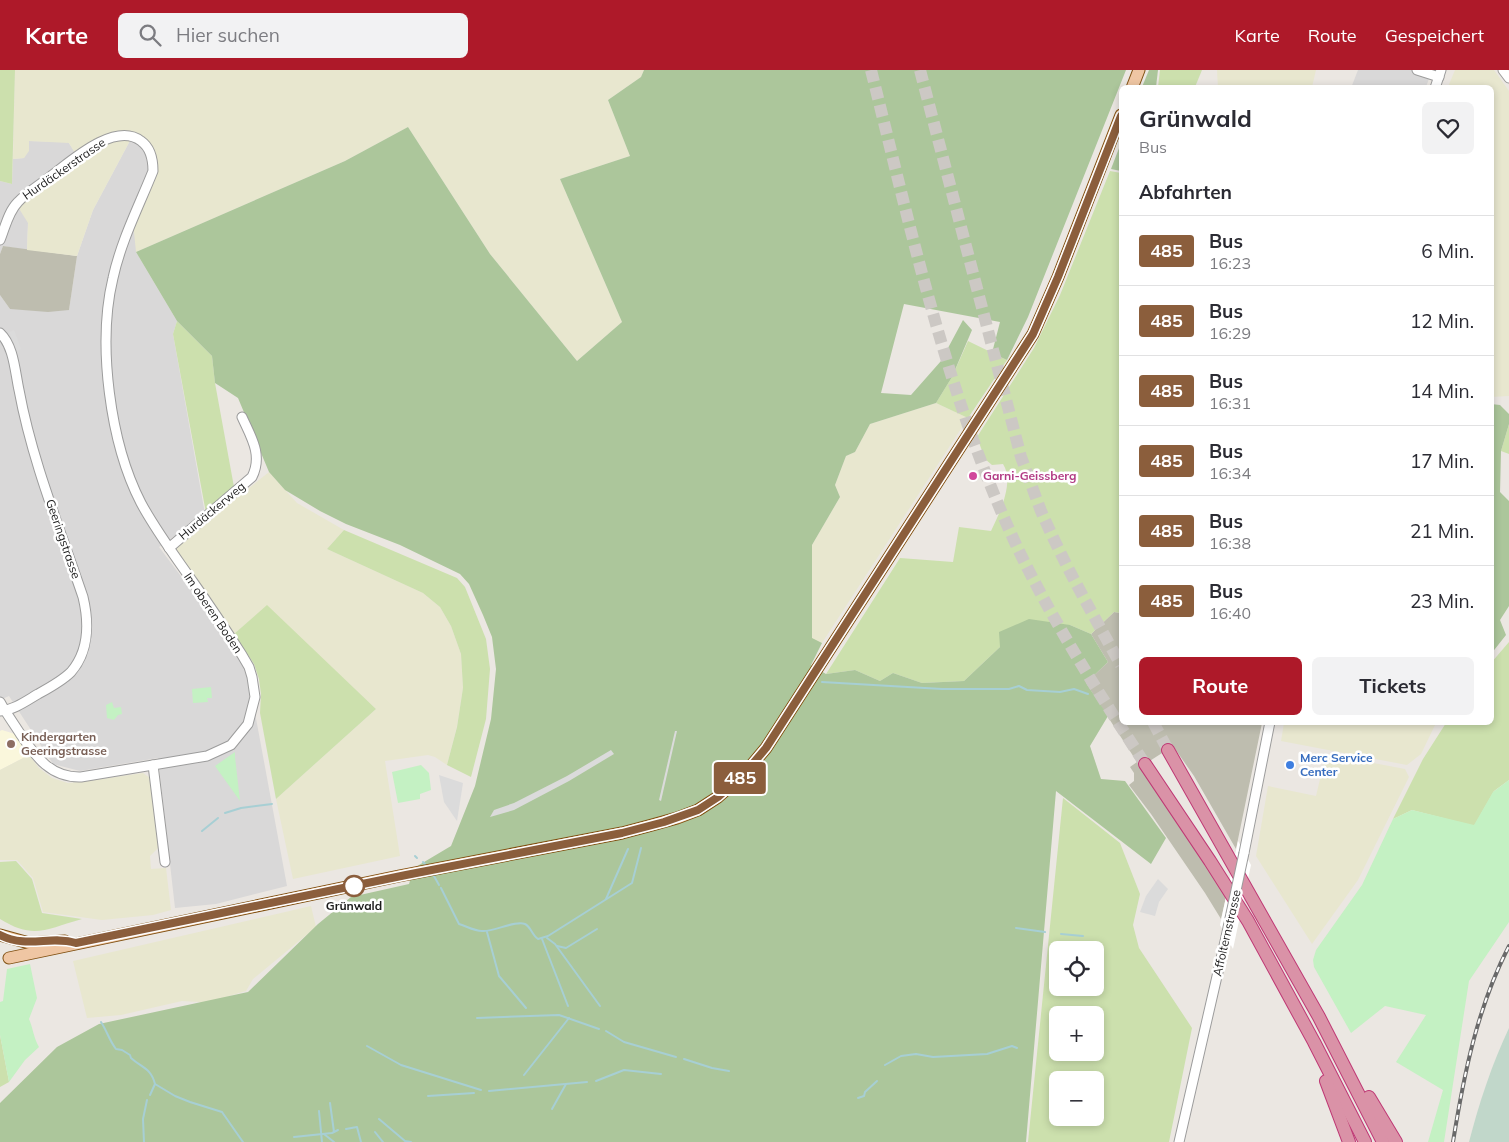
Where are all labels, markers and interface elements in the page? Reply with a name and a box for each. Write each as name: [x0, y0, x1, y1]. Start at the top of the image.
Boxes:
search box: [118, 13, 468, 58]
text: Karte: [25, 20, 88, 50]
icon: search: [136, 21, 164, 49]
text: Hier suchen: [176, 23, 280, 47]
text: Karte: [1235, 24, 1280, 47]
text: Route: [1308, 24, 1357, 47]
text: Gespeichert: [1385, 24, 1484, 47]
button: heart: [1422, 102, 1474, 154]
text: Grünwald: [1139, 103, 1252, 133]
street label: Hurdäckerstrasse: [19, 134, 108, 203]
text: Bus: [1139, 137, 1167, 157]
text: Abfahrten: [1139, 180, 1232, 204]
text: Bus: [1209, 229, 1243, 253]
text: 485: [1150, 239, 1183, 262]
text: 6 Min.: [1421, 239, 1474, 263]
text: 16:23: [1209, 253, 1251, 273]
text: Bus: [1209, 299, 1243, 323]
text: 485: [1150, 309, 1183, 332]
text: 12 Min.: [1410, 309, 1474, 333]
text: 16:29: [1209, 323, 1251, 343]
text: Bus: [1209, 369, 1243, 393]
text: 485: [1150, 379, 1183, 402]
text: 14 Min.: [1410, 379, 1474, 403]
text: 16:31: [1209, 393, 1251, 413]
text: Bus: [1209, 439, 1243, 463]
text: 485: [1150, 449, 1183, 472]
text: 17 Min.: [1410, 449, 1474, 473]
text: 16:34: [1209, 463, 1251, 483]
place label: Garni-Geissberg: [983, 468, 1076, 483]
marker: Garni-Geissberg: [967, 470, 979, 482]
street label: Hurdäckerweg: [175, 478, 248, 543]
street label: Geeringstrasse: [43, 497, 84, 581]
text: Bus: [1209, 509, 1243, 533]
text: 485: [1150, 519, 1183, 542]
text: 21 Min.: [1410, 519, 1474, 543]
text: 16:38: [1209, 533, 1251, 553]
street label: Im oberen Boden: [181, 570, 246, 656]
text: Bus: [1209, 579, 1243, 603]
text: 485: [1150, 589, 1183, 612]
text: 23 Min.: [1410, 589, 1474, 613]
text: 16:40: [1209, 603, 1251, 623]
button: Route: [1139, 657, 1302, 715]
button: Tickets: [1312, 657, 1474, 715]
place label: Kindergarten Geeringstrasse: [21, 729, 107, 758]
marker: Kindergarten Geeringstrasse: [5, 738, 17, 750]
place label: Merc Service Center: [1300, 750, 1373, 779]
marker: Merc Service Center: [1284, 759, 1296, 771]
line badge: 485: [711, 762, 769, 794]
text: 485: [724, 766, 756, 789]
marker: Grünwald: [343, 875, 365, 897]
street label: Affolternstrasse: [1209, 888, 1244, 978]
place label: Grünwald: [326, 898, 382, 913]
map controls: [1049, 941, 1104, 1126]
button: locate: [1049, 941, 1104, 996]
button: +: [1049, 1006, 1104, 1061]
button: −: [1049, 1071, 1104, 1126]

